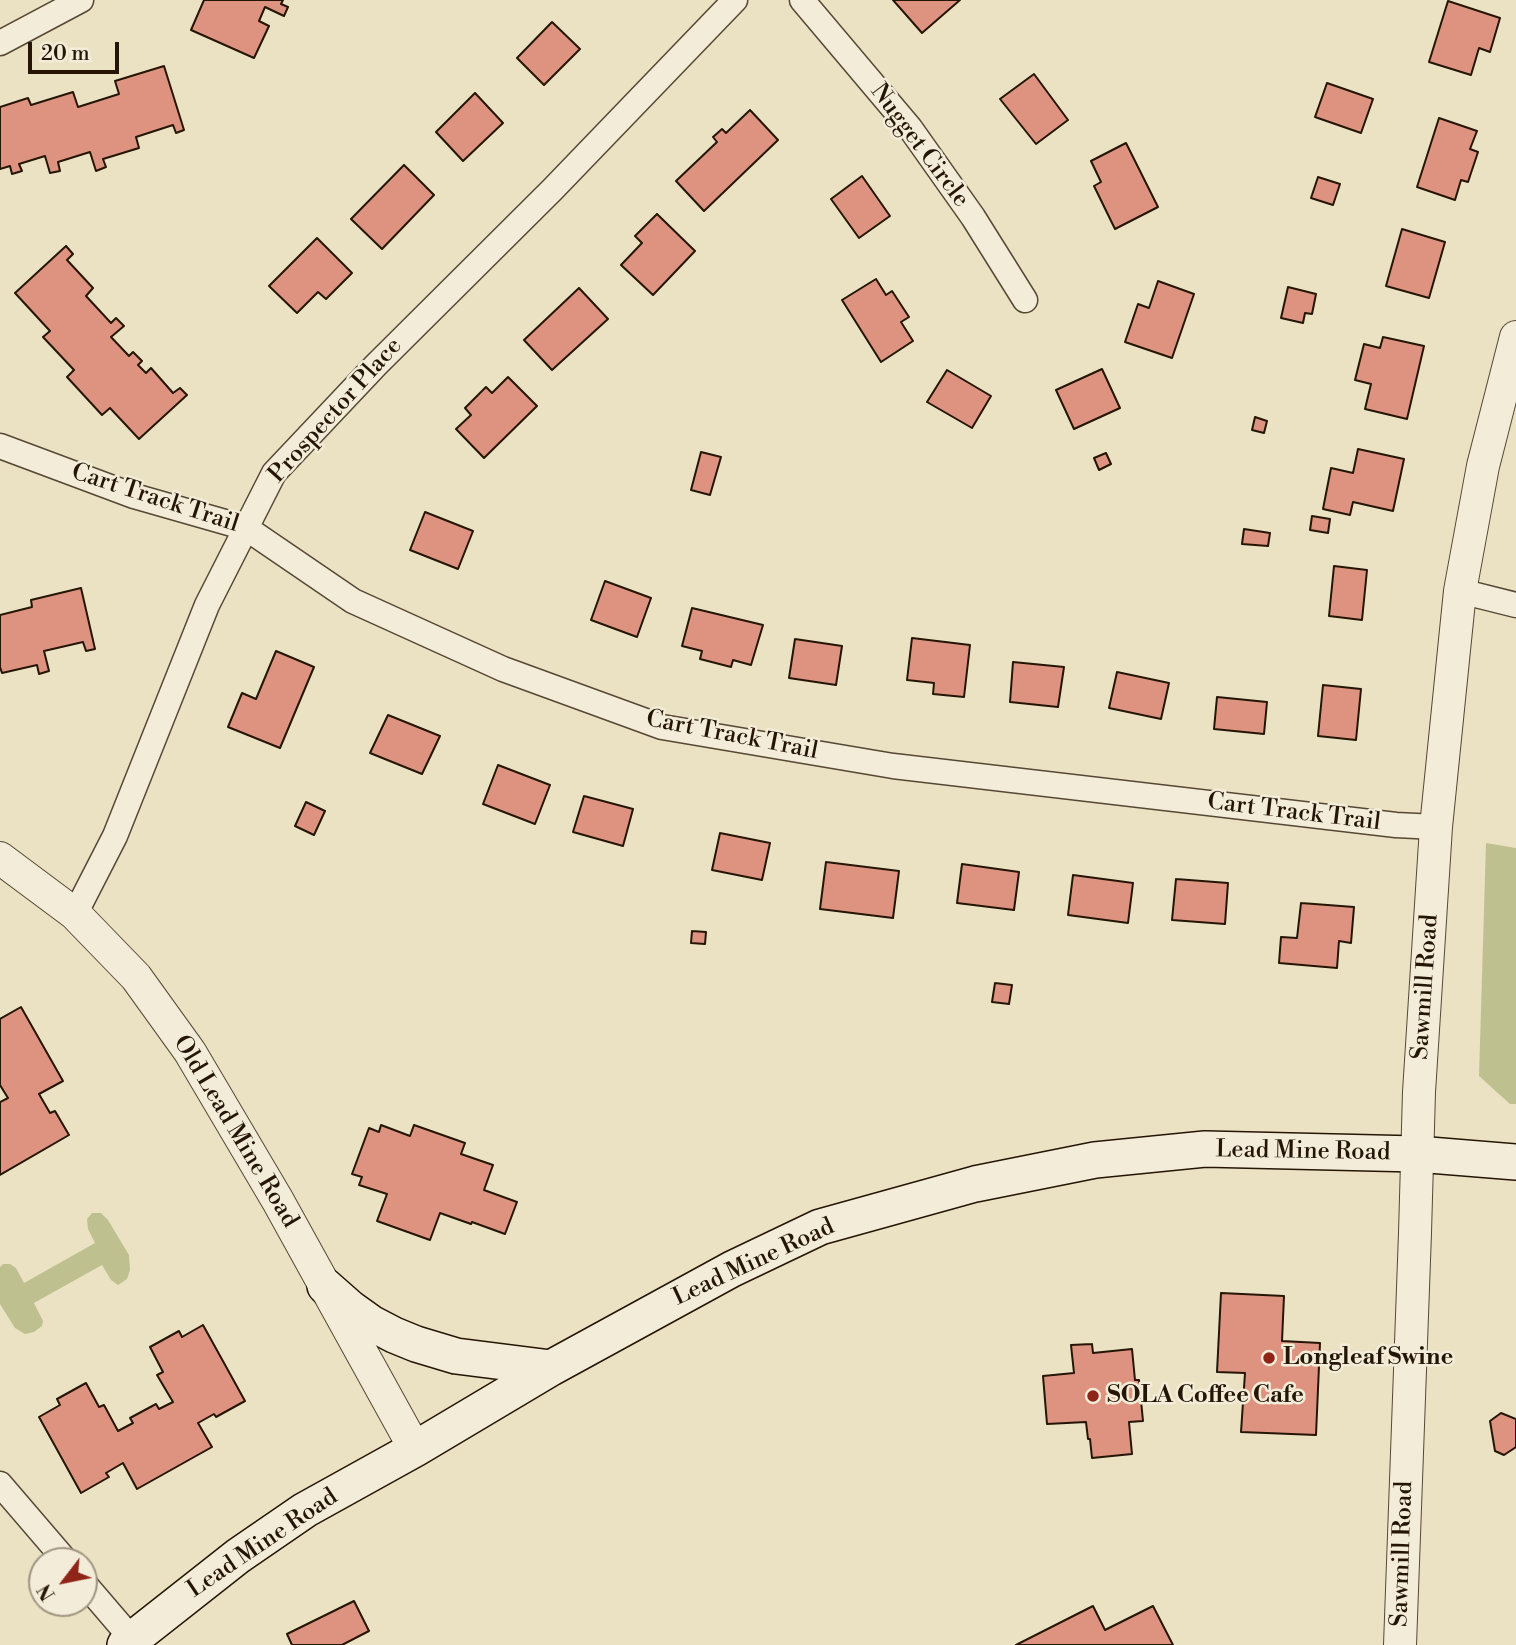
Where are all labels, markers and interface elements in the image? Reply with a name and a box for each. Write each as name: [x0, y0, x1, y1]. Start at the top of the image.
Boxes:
scale bar: [32, 28, 122, 72]
text: 20 m: [41, 41, 90, 67]
street label: Nugget Circle: [863, 79, 975, 213]
street label: Prospector Place: [263, 332, 409, 490]
street label: Cart Track Trail: [68, 458, 242, 540]
street label: Cart Track Trail: [644, 705, 820, 767]
street label: Cart Track Trail: [1206, 788, 1382, 838]
street label: Sawmill Road: [1407, 913, 1445, 1061]
street label: Old Lead Mine Road: [166, 1031, 304, 1233]
street label: Lead Mine Road: [1215, 1136, 1391, 1168]
street label: Lead Mine Road: [669, 1213, 839, 1313]
place label: Longleaf Swine: [1283, 1344, 1453, 1372]
marker: Longleaf Swine: [1261, 1350, 1277, 1366]
place label: SOLA Coffee Cafe: [1107, 1382, 1304, 1410]
marker: SOLA Coffee Cafe: [1085, 1388, 1101, 1404]
street label: Sawmill Road: [1386, 1481, 1420, 1627]
street label: Lead Mine Road: [182, 1483, 344, 1605]
north arrow: [28, 1547, 98, 1617]
text: N: [33, 1579, 61, 1605]

